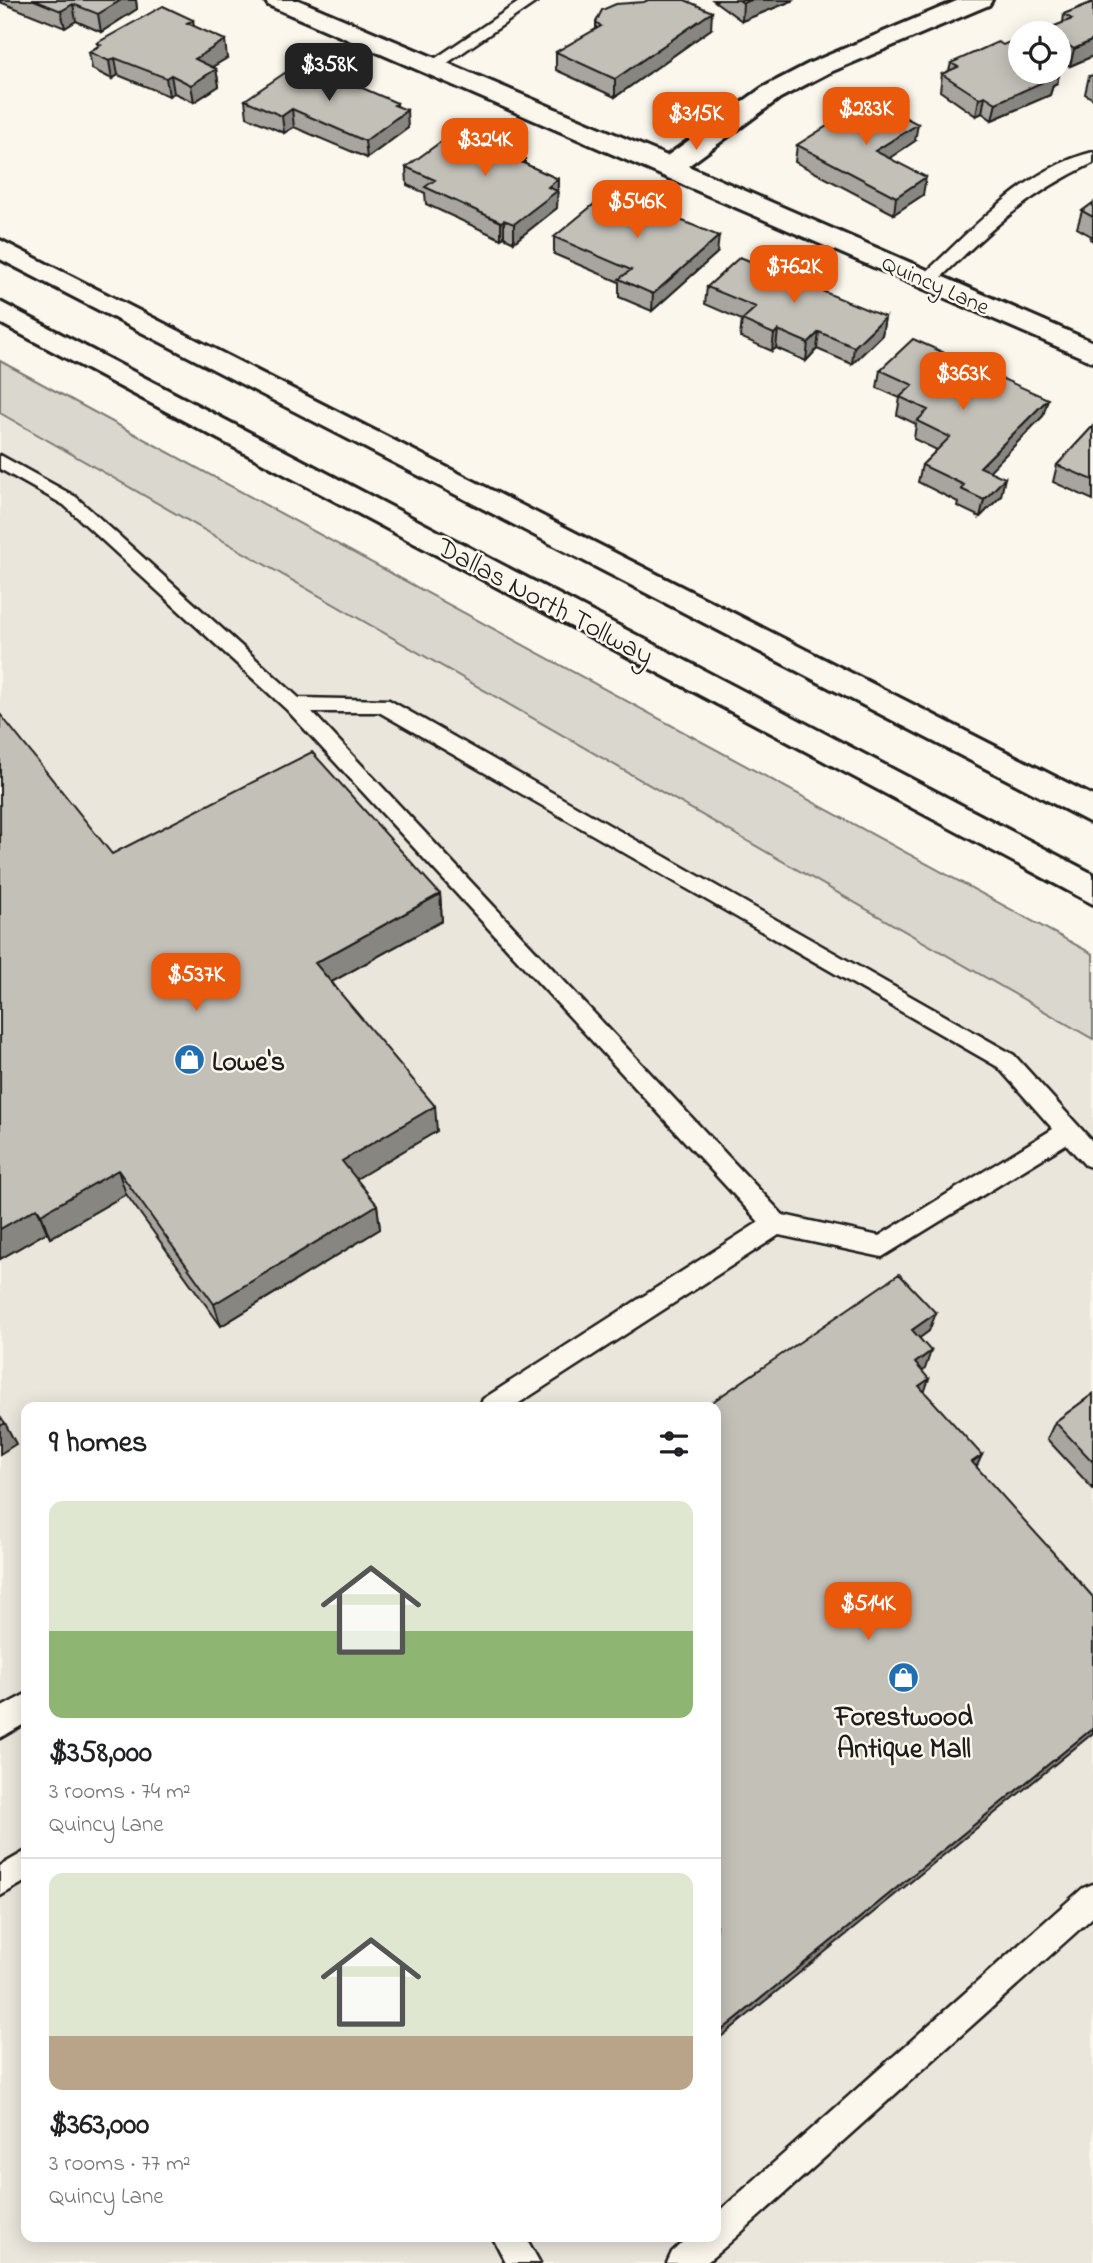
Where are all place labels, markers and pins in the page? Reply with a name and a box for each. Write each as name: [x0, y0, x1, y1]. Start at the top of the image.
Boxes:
pin: $358K: [280, 43, 378, 103]
pin: $283K: [817, 88, 915, 147]
pin: $315K: [647, 92, 745, 152]
pin: $324K: [436, 118, 534, 178]
pin: $546K: [588, 180, 686, 240]
pin: $762K: [745, 246, 843, 305]
pin: $363K: [914, 352, 1012, 412]
pin: $537K: [147, 954, 245, 1013]
shop icon: Lowe's: [172, 1043, 206, 1077]
place label: Lowe's: [212, 1043, 285, 1084]
pin: $514K: [819, 1582, 917, 1642]
shop icon: Forestwood Antique Mall: [887, 1661, 921, 1695]
place label: Forestwood Antique Mall: [833, 1698, 973, 1771]

